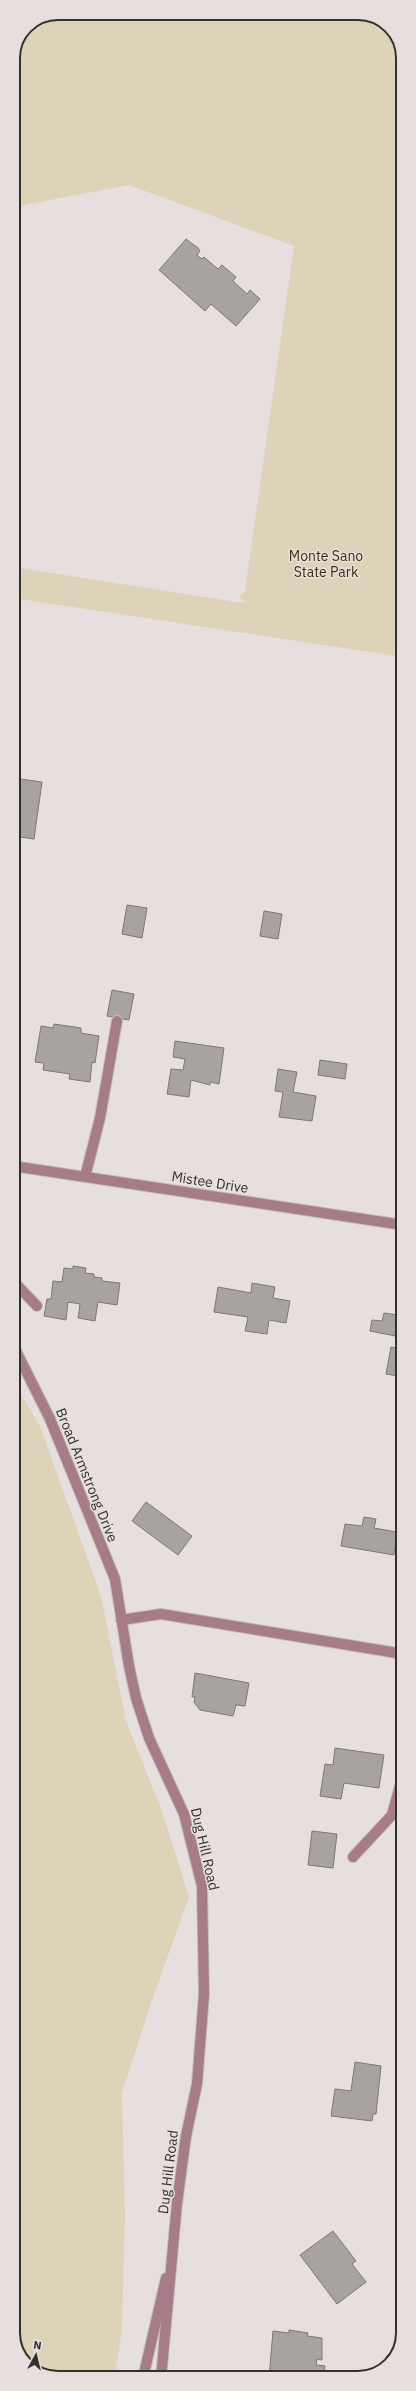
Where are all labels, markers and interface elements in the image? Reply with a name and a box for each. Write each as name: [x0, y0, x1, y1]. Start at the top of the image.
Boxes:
park label: Monte Sano State Park: [289, 547, 363, 581]
street label: Mistee Drive: [170, 1167, 250, 1197]
street label: Broad Armstrong Drive: [52, 1405, 122, 1545]
street label: Dug Hill Road: [187, 1806, 223, 1892]
street label: Dug Hill Road: [154, 2129, 182, 2215]
north arrow: [16, 2335, 56, 2375]
text: N: [32, 2338, 42, 2353]

